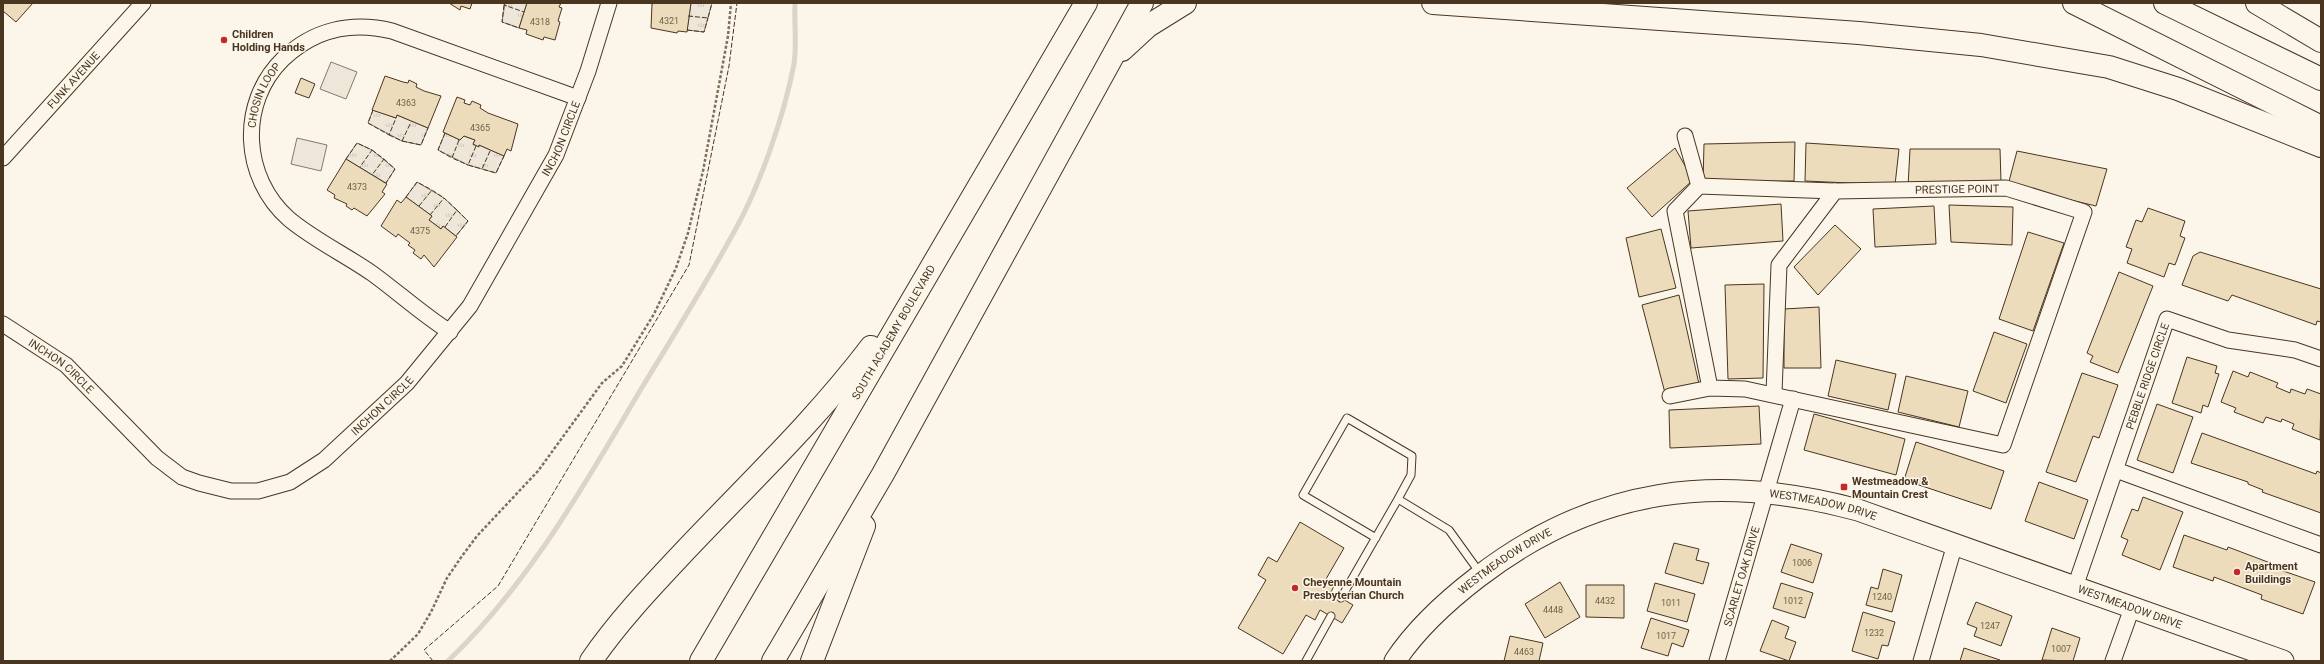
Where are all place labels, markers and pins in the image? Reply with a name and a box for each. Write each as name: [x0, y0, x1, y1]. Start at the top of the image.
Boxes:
place label: Children Holding Hands: [232, 28, 305, 54]
marker: Children Holding Hands: [219, 35, 229, 45]
place label: Westmeadow & Mountain Crest: [1852, 475, 1929, 501]
marker: Westmeadow & Mountain Crest: [1839, 482, 1849, 492]
place label: Apartment Buildings: [2245, 560, 2298, 586]
marker: Apartment Buildings: [2232, 567, 2242, 577]
place label: Cheyenne Mountain Presbyterian Church: [1303, 576, 1404, 602]
marker: Cheyenne Mountain Presbyterian Church: [1290, 583, 1300, 593]

